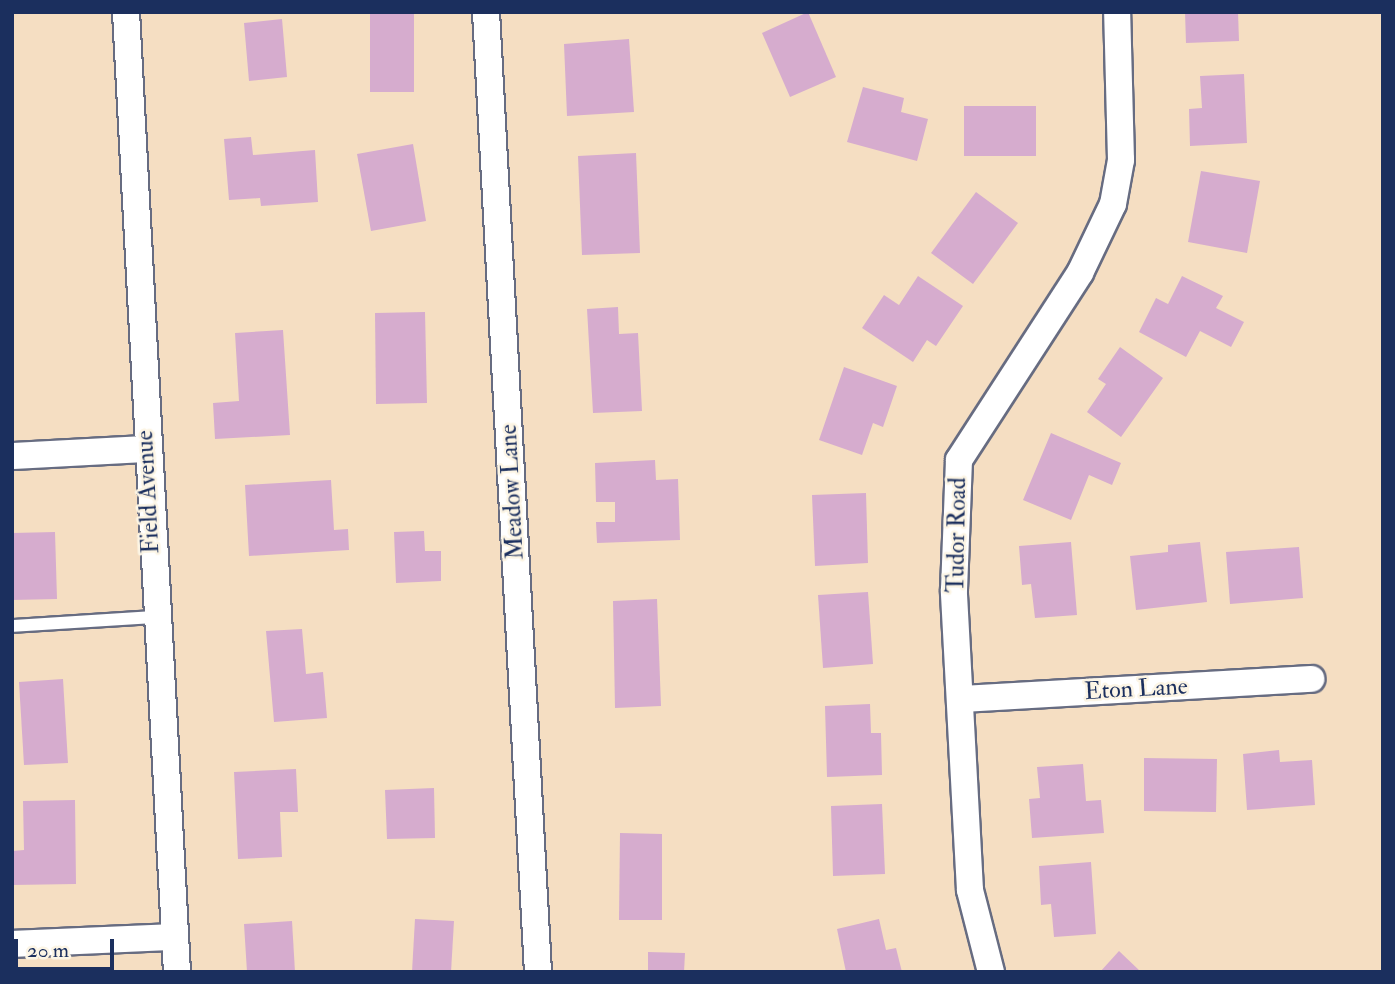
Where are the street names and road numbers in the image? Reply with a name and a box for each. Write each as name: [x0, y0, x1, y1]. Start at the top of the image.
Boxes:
street label: Meadow Lane: [494, 424, 530, 560]
street label: Field Avenue: [130, 430, 166, 554]
street label: Tudor Road: [942, 477, 972, 593]
street label: Eton Lane: [1084, 672, 1188, 706]

